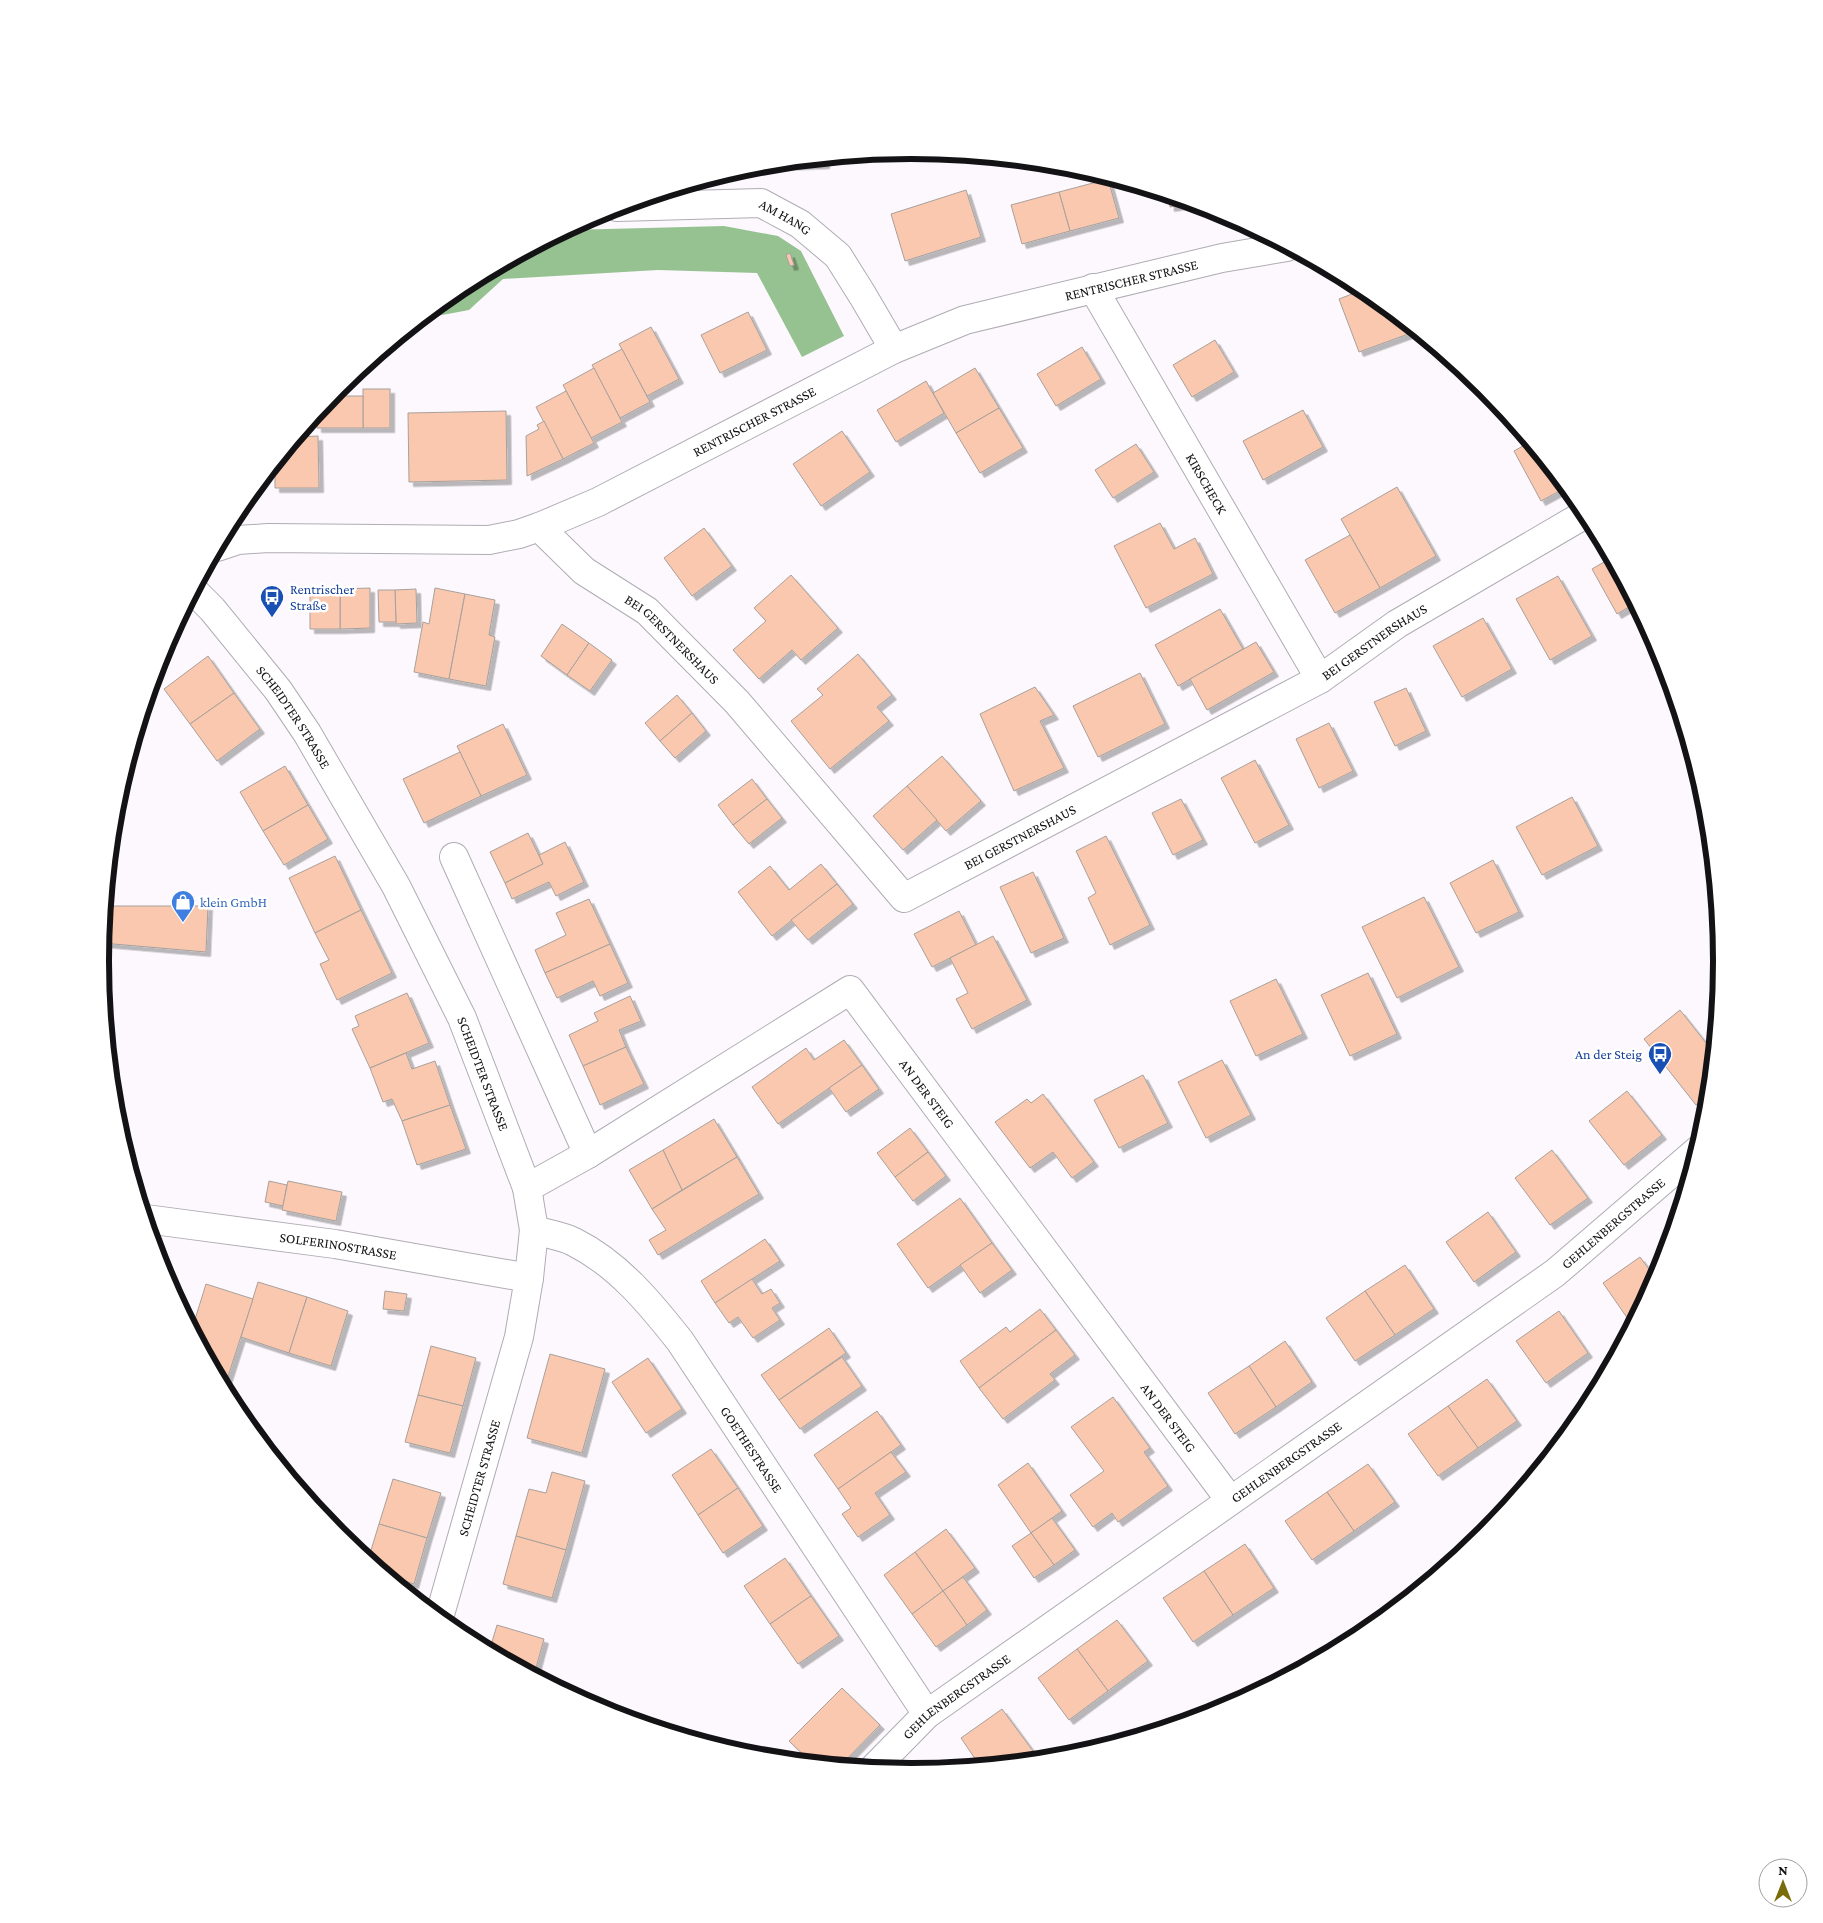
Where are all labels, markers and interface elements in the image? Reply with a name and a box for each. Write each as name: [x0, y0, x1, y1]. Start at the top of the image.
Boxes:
street label: AM HANG: [757, 196, 815, 238]
street label: RENTRISCHER STRASSE: [1063, 256, 1200, 304]
street label: RENTRISCHER STRASSE: [690, 383, 819, 460]
street label: KIRSCHECK: [1183, 450, 1231, 518]
place label: Rentrischer Straße: [290, 581, 354, 613]
bus stop icon: Rentrischer Straße: [259, 584, 285, 618]
street label: BEI GERSTNERSHAUS: [622, 591, 723, 688]
street label: BEI GERSTNERSHAUS: [1318, 600, 1430, 683]
street label: SCHEIDTER STRASSE: [253, 662, 334, 772]
street label: BEI GERSTNERSHAUS: [961, 801, 1079, 873]
shop icon: klein GmbH: [170, 889, 196, 923]
place label: klein GmbH: [200, 894, 267, 910]
street label: SCHEIDTER STRASSE: [454, 1014, 512, 1133]
bus stop icon: An der Steig: [1647, 1041, 1673, 1075]
place label: An der Steig: [1575, 1046, 1642, 1062]
street label: AN DER STEIG: [896, 1056, 958, 1131]
street label: GEHLENBERGSTRASSE: [1558, 1174, 1668, 1272]
street label: SOLFERINOSTRASSE: [279, 1229, 398, 1263]
street label: AN DER STEIG: [1138, 1380, 1199, 1455]
street label: GOETHESTRASSE: [717, 1403, 786, 1496]
street label: SCHEIDTER STRASSE: [455, 1417, 503, 1538]
street label: GEHLENBERGSTRASSE: [1228, 1417, 1345, 1506]
street label: GEHLENBERGSTRASSE: [899, 1650, 1013, 1742]
north arrow: [1758, 1858, 1808, 1908]
text: N: [1778, 1862, 1788, 1878]

